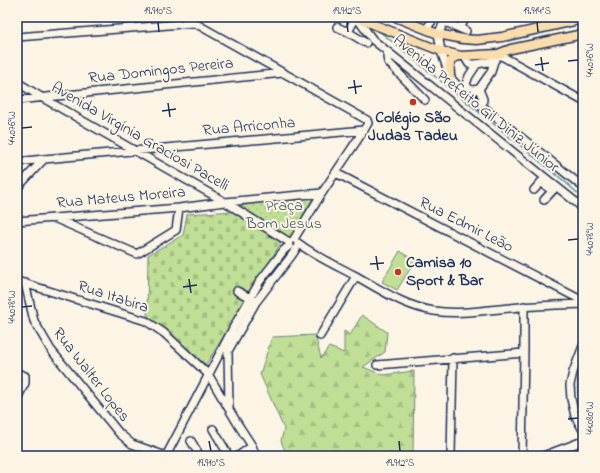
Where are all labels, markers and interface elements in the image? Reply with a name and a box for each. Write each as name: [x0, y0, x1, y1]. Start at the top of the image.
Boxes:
text: 19.910°S: [144, 4, 172, 19]
text: 19.912°S: [333, 4, 362, 19]
text: 19.914°S: [523, 4, 551, 19]
street label: Avenida Prefeito Gil Diniz Júnior: [387, 29, 565, 179]
text: 44.076°W: [583, 43, 598, 77]
street label: Rua Domingos Pereira: [87, 51, 235, 91]
street label: Avenida Virgínia Graciosi Pacelli: [46, 76, 234, 198]
marker: Colégio São Judas Tadeu: [408, 97, 418, 107]
place label: Colégio São Judas Tadeu: [368, 106, 458, 148]
text: 44.076°W: [5, 111, 20, 145]
street label: Rua Arriconha: [202, 111, 296, 143]
street label: Rua Mateus Moreira: [56, 180, 186, 216]
street label: Rua Edmir Leão: [415, 191, 517, 259]
park label: Praça Bom Jesus: [245, 194, 322, 236]
text: 44.078°W: [583, 222, 598, 255]
place label: Camisa 10 Sport & Bar: [406, 251, 484, 293]
marker: Camisa 10 Sport & Bar: [393, 267, 403, 277]
street label: Rua Itabira: [74, 274, 152, 320]
text: 44.078°W: [5, 290, 20, 323]
street label: Rua Walter Lopes: [46, 323, 136, 427]
text: 44.080°W: [583, 401, 598, 435]
text: 19.910°S: [197, 456, 225, 471]
text: 19.912°S: [386, 456, 415, 471]

